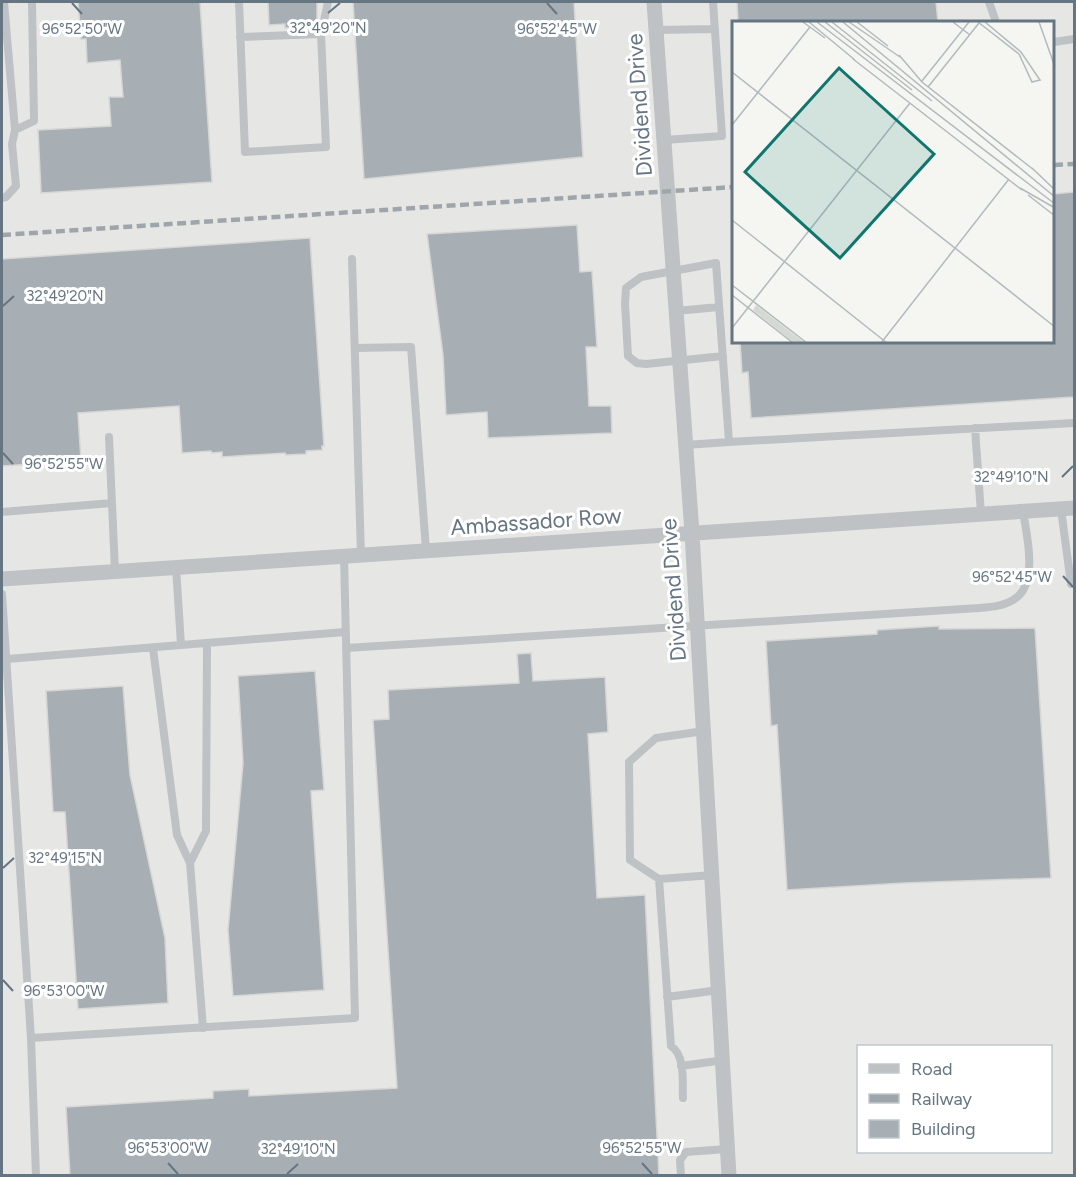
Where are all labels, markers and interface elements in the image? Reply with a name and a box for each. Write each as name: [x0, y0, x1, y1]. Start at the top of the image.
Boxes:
text: 32°49'20"N: [289, 19, 367, 37]
text: 96°52'50"W: [42, 20, 123, 38]
text: 96°52'45"W: [517, 20, 597, 38]
inset map: [732, 21, 1055, 344]
street label: Dividend Drive: [621, 33, 658, 177]
text: 32°49'20"N: [26, 287, 104, 305]
text: 96°52'55"W: [25, 455, 104, 473]
text: 32°49'10"N: [973, 468, 1049, 486]
street label: Ambassador Row: [450, 502, 623, 541]
street label: Dividend Drive: [655, 518, 692, 662]
text: 96°52'45"W: [972, 568, 1052, 586]
text: 32°49'15"N: [28, 849, 102, 867]
text: 96°53'00"W: [24, 982, 105, 1000]
legend: [857, 1045, 1052, 1153]
text: Road: [911, 1058, 952, 1080]
text: Railway: [911, 1088, 973, 1110]
text: Building: [911, 1118, 976, 1140]
text: 96°53'00"W: [128, 1139, 209, 1157]
text: 96°52'55"W: [603, 1139, 682, 1157]
text: 32°49'10"N: [260, 1140, 336, 1158]

